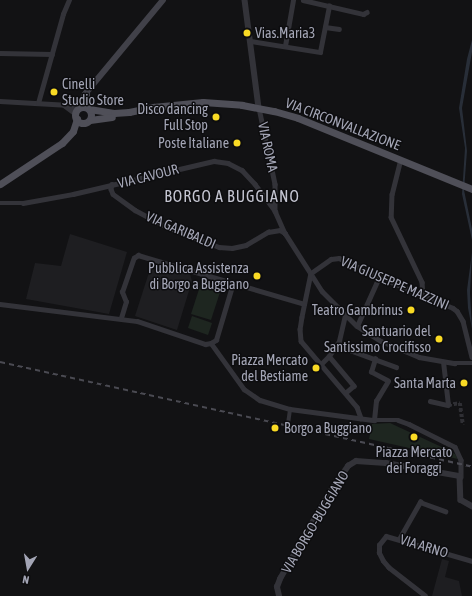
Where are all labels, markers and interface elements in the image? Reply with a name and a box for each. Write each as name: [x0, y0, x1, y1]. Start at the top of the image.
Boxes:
place label: Vias.Maria3: [255, 25, 315, 41]
marker: Vias.Maria3: [242, 28, 252, 38]
place label: Cinelli Studio Store: [62, 76, 124, 108]
marker: Cinelli Studio Store: [49, 87, 59, 97]
street label: VIA CIRCONVALLAZIONE: [283, 94, 403, 154]
place label: Disco dancing Full Stop: [137, 101, 208, 134]
marker: Disco dancing Full Stop: [211, 112, 221, 122]
street label: VIA ROMA: [255, 121, 281, 173]
place label: Poste Italiane: [158, 135, 229, 151]
marker: Poste Italiane: [232, 138, 242, 148]
street label: VIA CAVOUR: [116, 160, 180, 192]
district label: BORGO A BUGGIANO: [164, 186, 300, 206]
street label: VIA GARIBALDI: [143, 208, 219, 252]
street label: VIA GIUSEPPE MAZZINI: [338, 253, 452, 313]
place label: Pubblica Assistenza di Borgo a Buggiano: [148, 260, 249, 292]
marker: Pubblica Assistenza di Borgo a Buggiano: [252, 271, 262, 281]
place label: Teatro Gambrinus: [312, 302, 403, 318]
marker: Teatro Gambrinus: [406, 305, 416, 315]
place label: Santuario del Santissimo Crocifisso: [324, 323, 431, 356]
marker: Santuario del Santissimo Crocifisso: [434, 334, 444, 344]
place label: Piazza Mercato del Bestiame: [231, 352, 308, 384]
marker: Piazza Mercato del Bestiame: [311, 363, 321, 373]
place label: Santa Marta: [394, 375, 456, 391]
marker: Santa Marta: [459, 378, 469, 388]
place label: Borgo a Buggiano: [284, 420, 372, 436]
marker: Borgo a Buggiano: [269, 422, 281, 434]
marker: Piazza Mercato dei Foraggi: [409, 432, 419, 442]
place label: Piazza Mercato dei Foraggi: [376, 444, 452, 476]
street label: VIA BORGO-BUGGIANO: [278, 468, 352, 576]
street label: VIA ARNO: [398, 531, 450, 561]
north arrow: [8, 548, 48, 588]
text: N: [21, 573, 30, 586]

